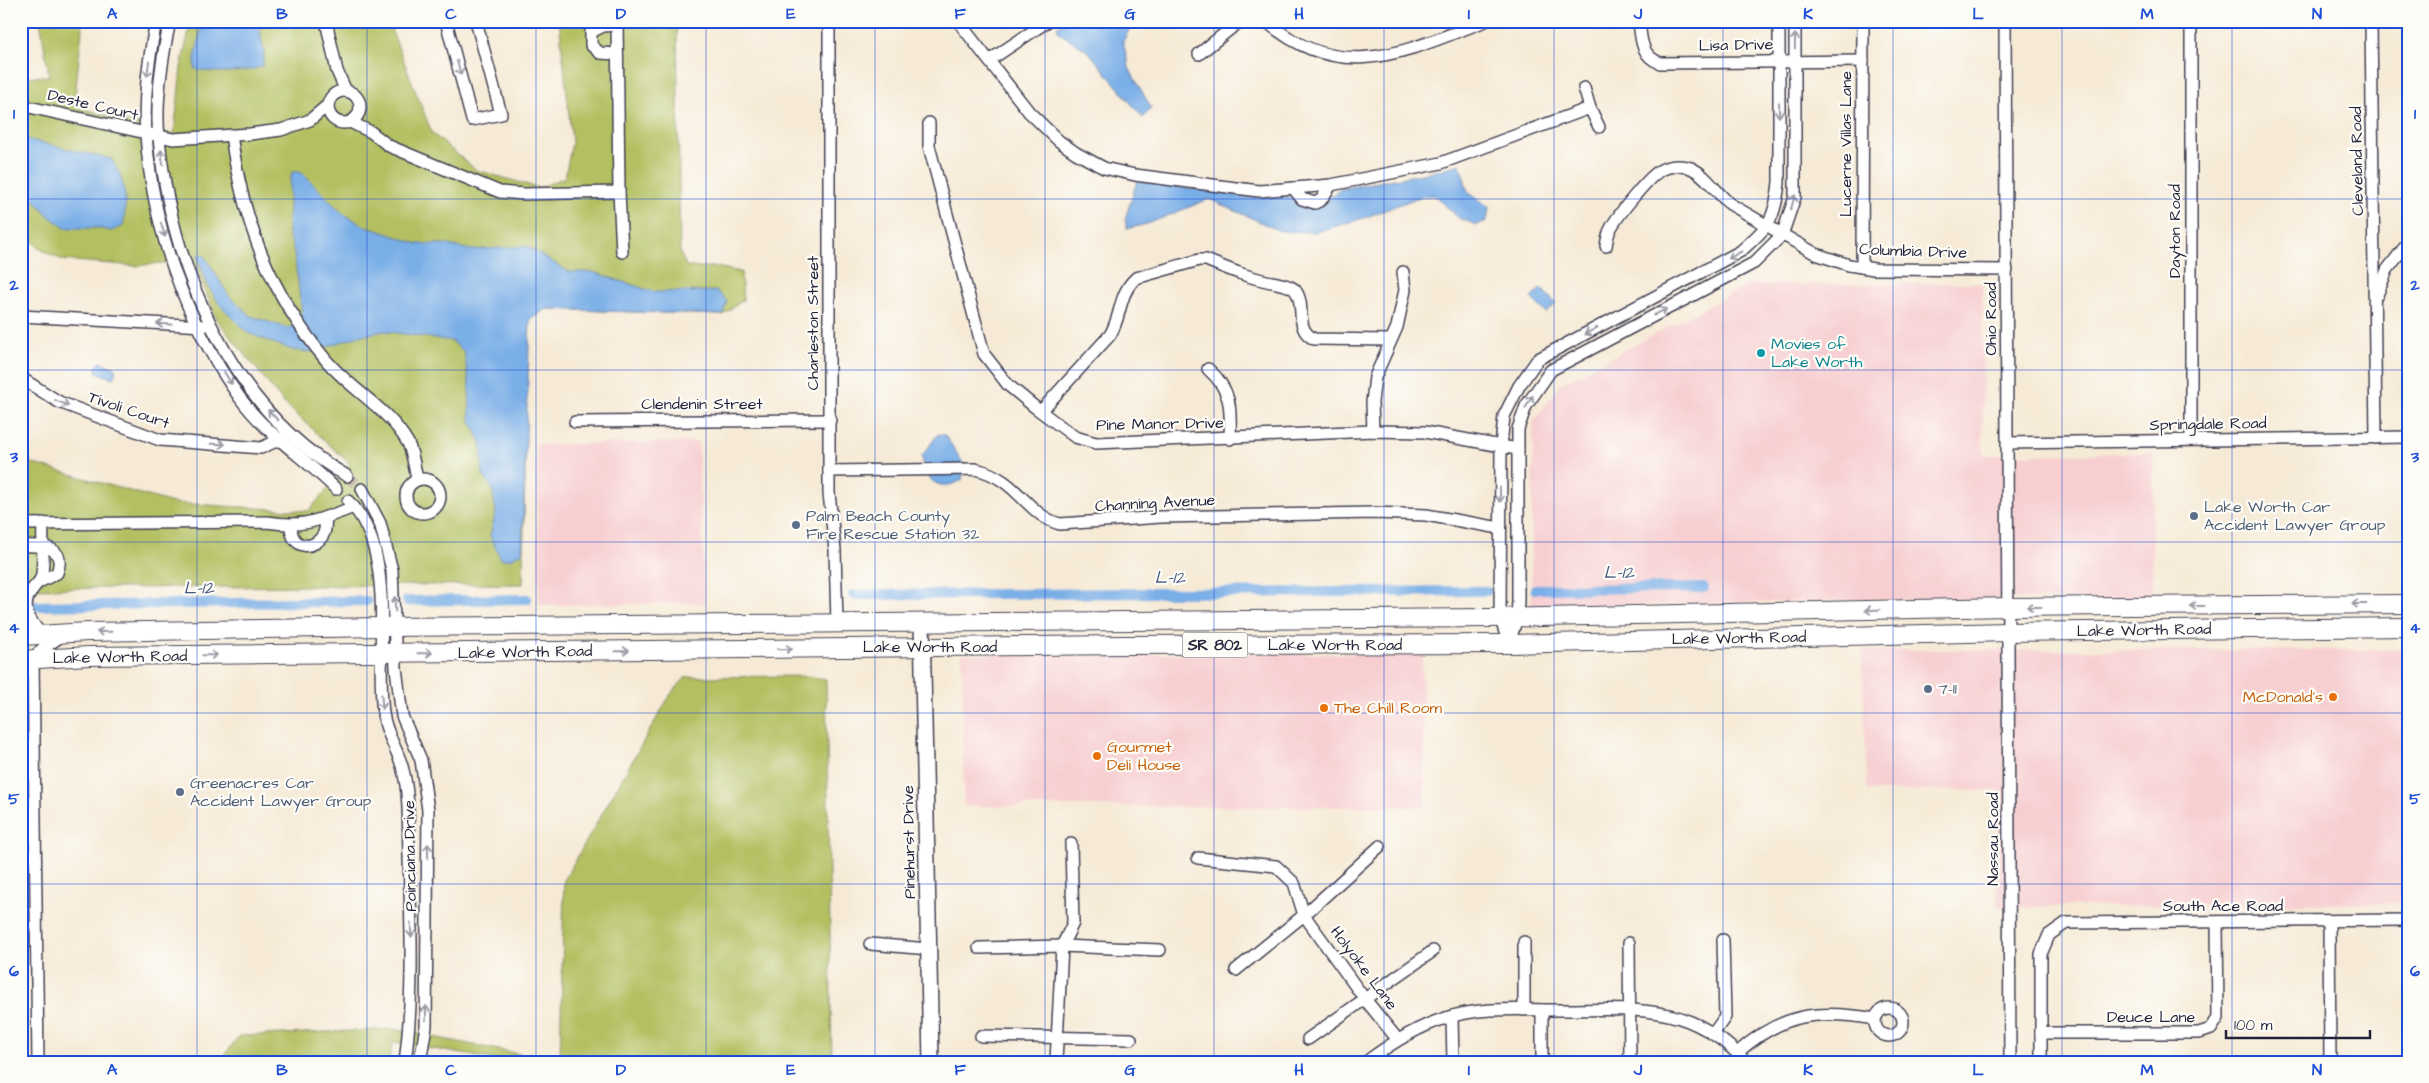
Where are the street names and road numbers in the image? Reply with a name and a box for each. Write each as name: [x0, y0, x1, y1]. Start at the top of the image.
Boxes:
street label: Lisa Drive: [1698, 33, 1774, 57]
street label: Lucerne Villas Lane: [1835, 71, 1857, 217]
street label: Deste Court: [46, 84, 141, 126]
street label: Cleveland Road: [2345, 106, 2369, 216]
street label: Dayton Road: [2164, 184, 2187, 278]
street label: Columbia Drive: [1859, 238, 1968, 264]
street label: Charleston Street: [802, 255, 824, 390]
street label: Ohio Road: [1980, 282, 2002, 356]
street label: Tivoli Court: [85, 386, 173, 434]
street label: Clendenin Street: [641, 393, 763, 415]
street label: Pine Manor Drive: [1096, 412, 1224, 436]
street label: Springdale Road: [2149, 412, 2267, 437]
street label: Channing Avenue: [1094, 489, 1216, 518]
street label: Lake Worth Road: [2077, 618, 2211, 642]
street label: Lake Worth Road: [1672, 626, 1806, 650]
road number: SR 802: [1182, 632, 1248, 658]
street label: Lake Worth Road: [1268, 634, 1402, 656]
street label: Lake Worth Road: [863, 636, 997, 658]
street label: Lake Worth Road: [458, 640, 592, 664]
street label: Lake Worth Road: [53, 645, 187, 669]
street label: Pinehurst Drive: [897, 785, 921, 899]
street label: Nassau Road: [1982, 792, 2004, 886]
street label: Poinciana Drive: [398, 800, 422, 912]
street label: South Ace Road: [2163, 895, 2283, 917]
street label: Holyoke Lane: [1324, 922, 1403, 1015]
street label: Deuce Lane: [2107, 1006, 2195, 1028]

